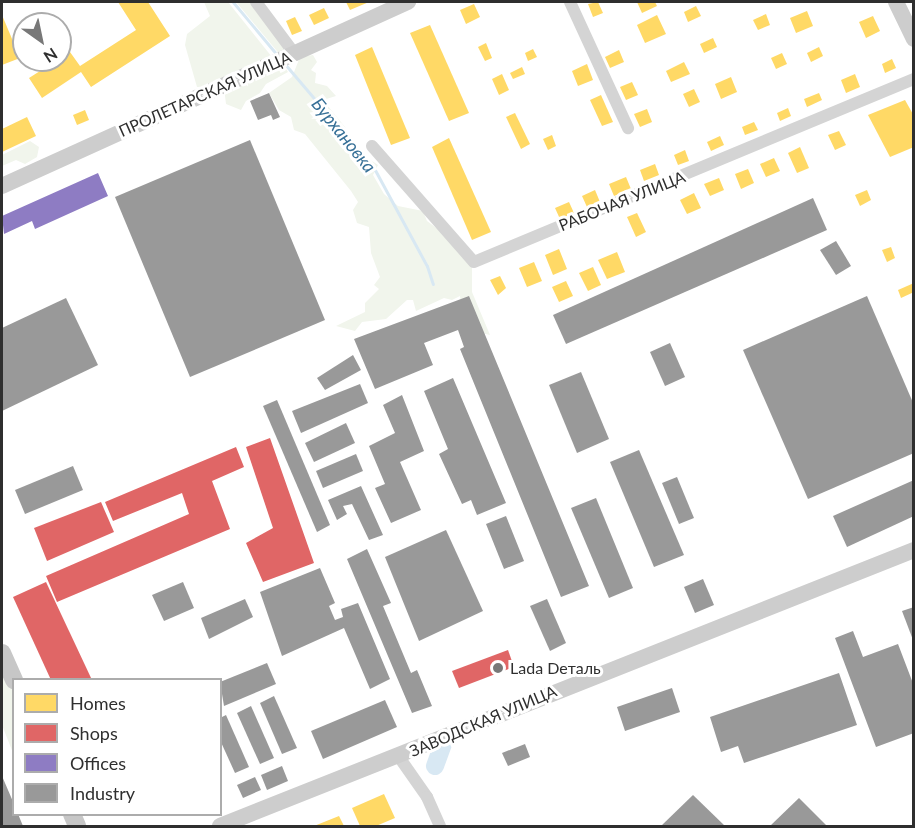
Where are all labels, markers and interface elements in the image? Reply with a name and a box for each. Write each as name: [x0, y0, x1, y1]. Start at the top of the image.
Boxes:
north arrow: [12, 12, 72, 72]
text: N: [41, 45, 61, 67]
street label: ПРОЛЕТАРСКАЯ УЛИЦА: [116, 47, 294, 141]
water label: Бурхановка: [307, 93, 381, 177]
street label: РАБОЧАЯ УЛИЦА: [556, 167, 688, 235]
place label: Lada Dеталь: [510, 658, 601, 678]
marker: Lada Dеталь: [491, 661, 505, 675]
legend: [12, 678, 222, 816]
street label: ЗАВОДСКАЯ УЛИЦА: [407, 681, 559, 761]
text: Homes: [70, 692, 126, 714]
text: Shops: [70, 722, 118, 744]
text: Offices: [70, 752, 126, 774]
text: Industry: [70, 782, 135, 804]

